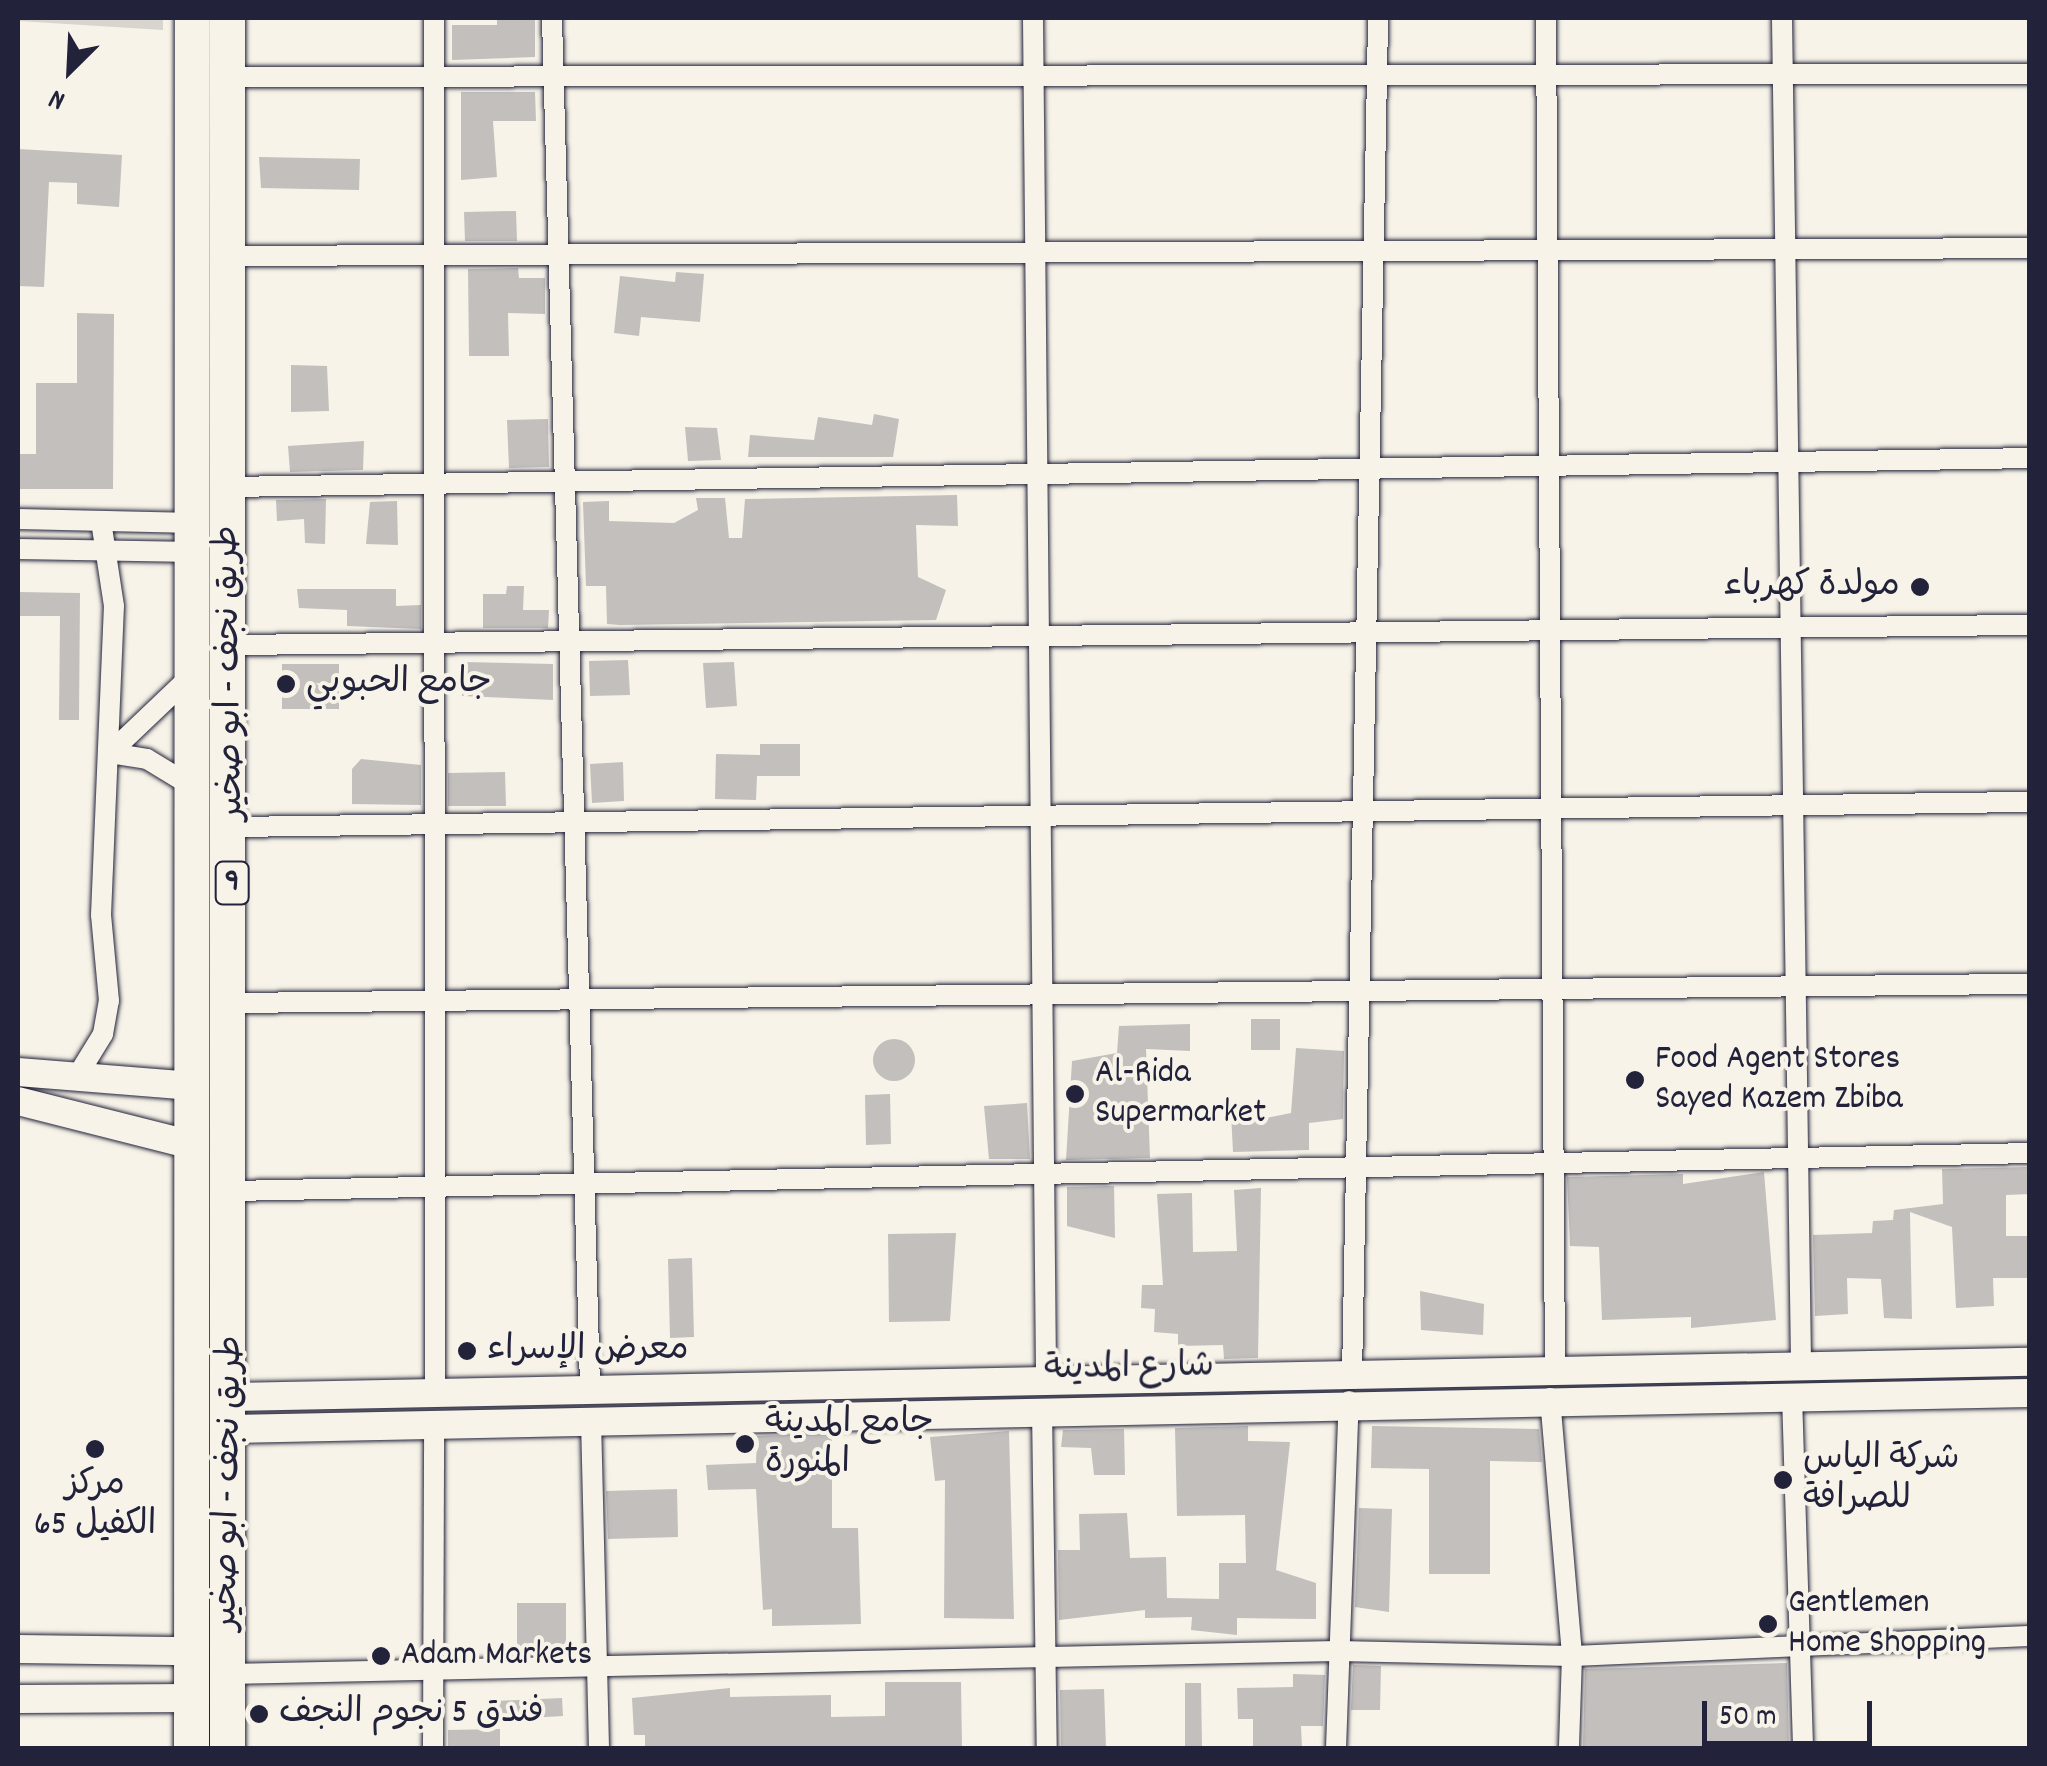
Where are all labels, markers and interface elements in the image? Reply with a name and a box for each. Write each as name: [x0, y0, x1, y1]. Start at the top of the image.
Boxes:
north arrow: [20, 20, 120, 120]
text: N: [43, 76, 72, 118]
street label: طريق نجف - ابو صخير: [207, 525, 255, 821]
place label: مولدة كهرباء: [1723, 566, 1900, 608]
marker: مولدة كهرباء: [1909, 576, 1931, 598]
place label: جامع الحبوبي: [306, 663, 492, 705]
marker: جامع الحبوبي: [275, 673, 297, 695]
road number: 9: [214, 856, 250, 910]
place label: Food Agent Stores Sayed Kazem Zbiba: [1655, 1039, 1903, 1121]
place label: Al-Rida Supermarket: [1095, 1053, 1266, 1135]
marker: Food Agent Stores Sayed Kazem Zbiba: [1624, 1069, 1646, 1091]
marker: Al-Rida Supermarket: [1064, 1083, 1086, 1105]
place label: معرض الإسراء: [487, 1330, 689, 1372]
street label: طريق نجف - ابو صخير: [206, 1335, 254, 1631]
marker: معرض الإسراء: [456, 1340, 478, 1362]
street label: شارع المدينة: [1044, 1347, 1214, 1391]
place label: جامع المدينة المنورة: [765, 1403, 934, 1485]
marker: جامع المدينة المنورة: [734, 1433, 756, 1455]
marker: مركز الكفيل 65: [84, 1438, 106, 1460]
place label: شركة الياس للصرافة: [1803, 1439, 1960, 1521]
place label: مركز الكفيل 65: [34, 1465, 156, 1547]
marker: شركة الياس للصرافة: [1772, 1469, 1794, 1491]
place label: Gentlemen Home Shopping: [1788, 1583, 1986, 1665]
marker: Gentlemen Home Shopping: [1757, 1613, 1779, 1635]
place label: Adam Markets: [401, 1635, 592, 1677]
marker: Adam Markets: [370, 1645, 392, 1667]
scale bar: [1707, 1681, 1877, 1743]
place label: فندق 5 نجوم النجف: [279, 1693, 544, 1735]
text: 50 m: [1719, 1697, 1777, 1740]
marker: فندق 5 نجوم النجف: [248, 1703, 270, 1725]

